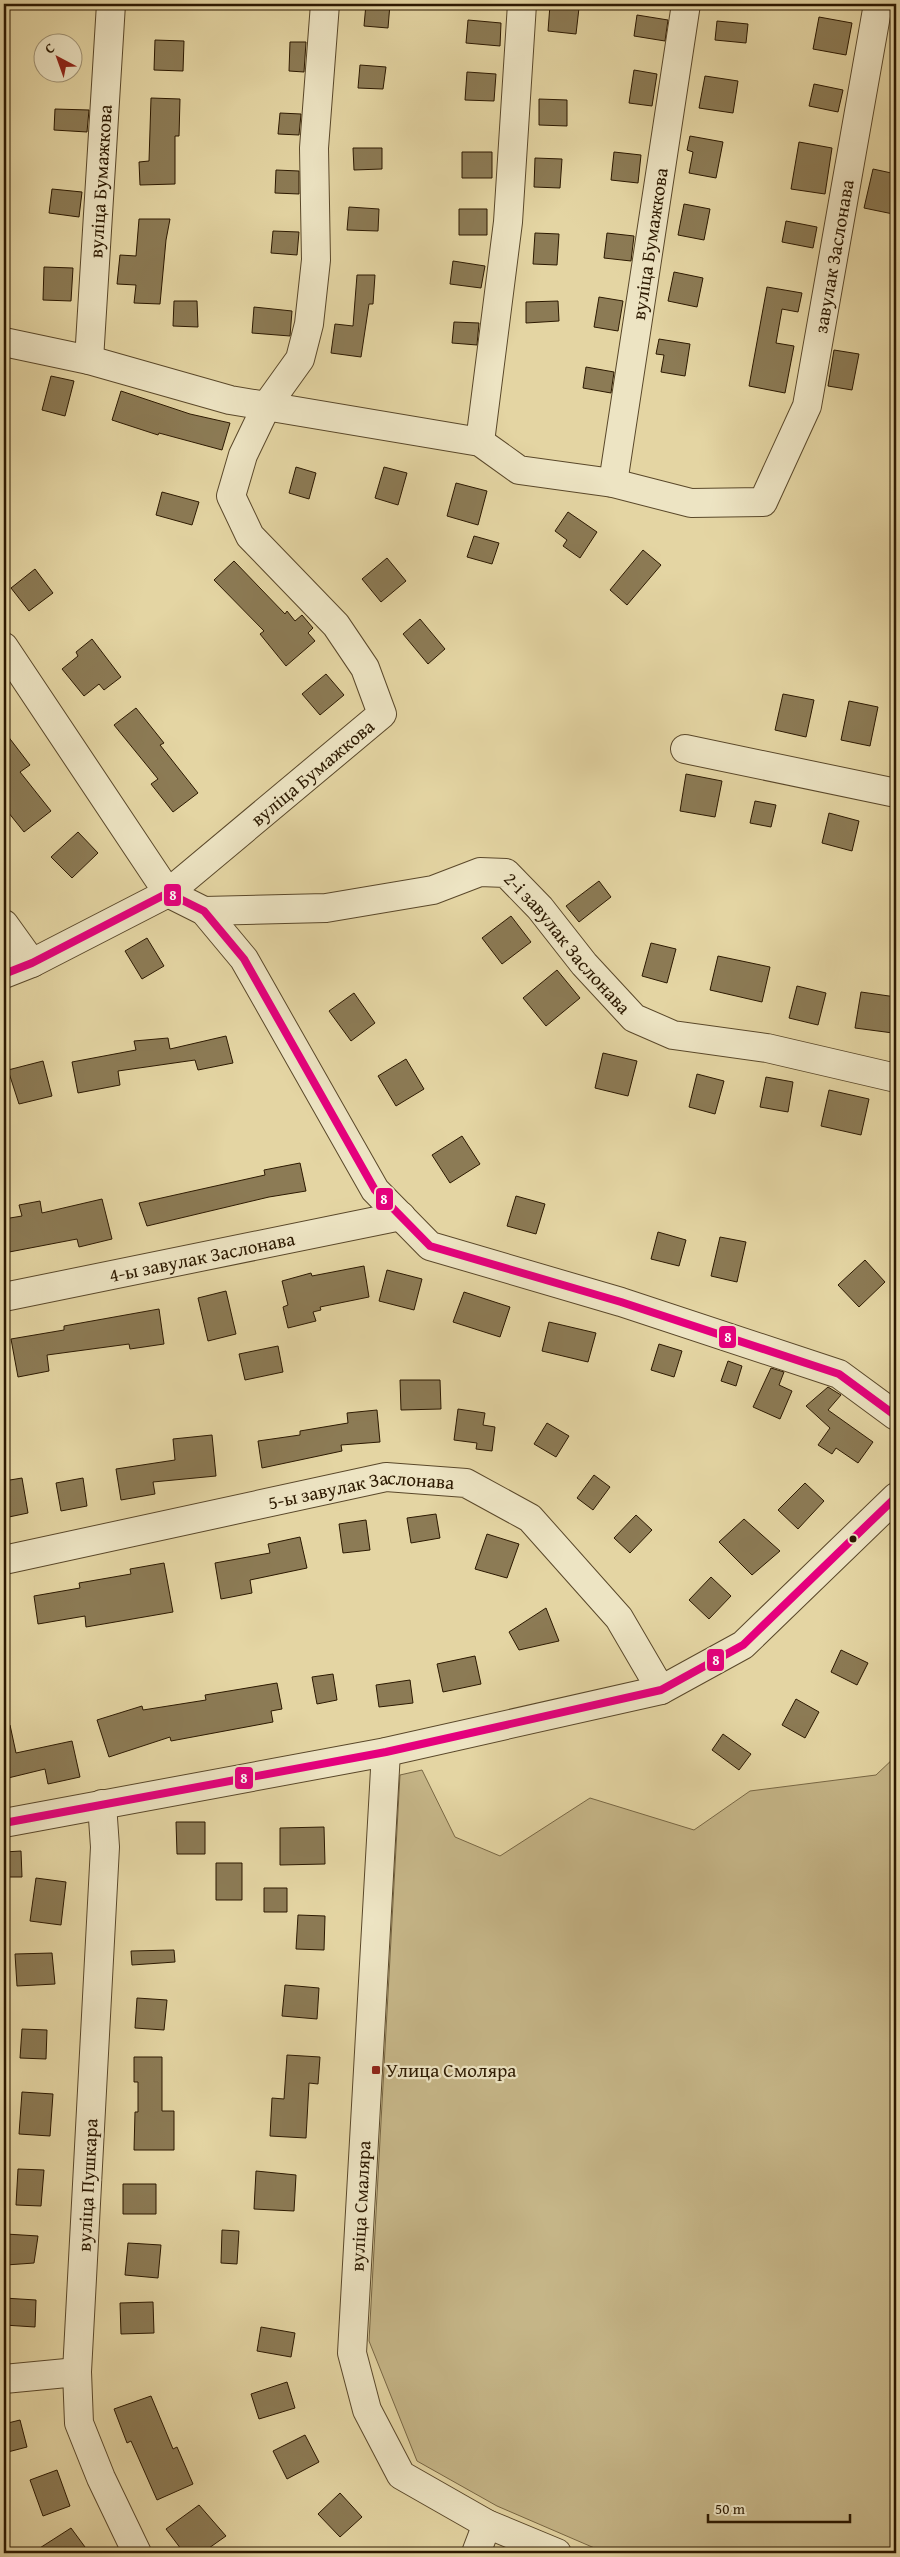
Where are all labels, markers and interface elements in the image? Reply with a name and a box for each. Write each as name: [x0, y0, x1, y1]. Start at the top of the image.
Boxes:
north arrow: [32, 32, 82, 82]
text: С: [40, 38, 59, 58]
street label: вуліца Бумажкова: [81, 104, 119, 259]
street label: вуліца Бумажкова: [624, 166, 675, 322]
street label: завулак Заслонава: [806, 177, 861, 335]
street label: вуліца Бумажкова: [244, 712, 380, 832]
street label: 2-і завулак Заслонава: [498, 865, 637, 1020]
line badge: 8: [163, 883, 182, 907]
text: 8: [169, 885, 177, 905]
line badge: 8: [375, 1187, 394, 1211]
text: 8: [380, 1189, 388, 1209]
street label: 4-ы завулак Заслонава: [107, 1224, 297, 1289]
line badge: 8: [718, 1325, 737, 1349]
text: 8: [724, 1327, 732, 1347]
street label: 5-ы завулак Заслонава: [265, 1463, 455, 1516]
unlabelled marker: [848, 1534, 858, 1544]
line badge: 8: [706, 1648, 725, 1672]
text: 8: [712, 1650, 720, 1670]
line badge: 8: [234, 1766, 254, 1790]
text: 8: [240, 1768, 248, 1788]
place label: Улица Смоляра: [386, 2056, 516, 2084]
marker: Улица Смоляра: [370, 2064, 382, 2076]
street label: вуліца Пушкара: [70, 2118, 104, 2252]
street label: вуліца Смаляра: [343, 2140, 377, 2272]
scale bar: [708, 2492, 850, 2524]
text: 50 m: [715, 2498, 746, 2519]

